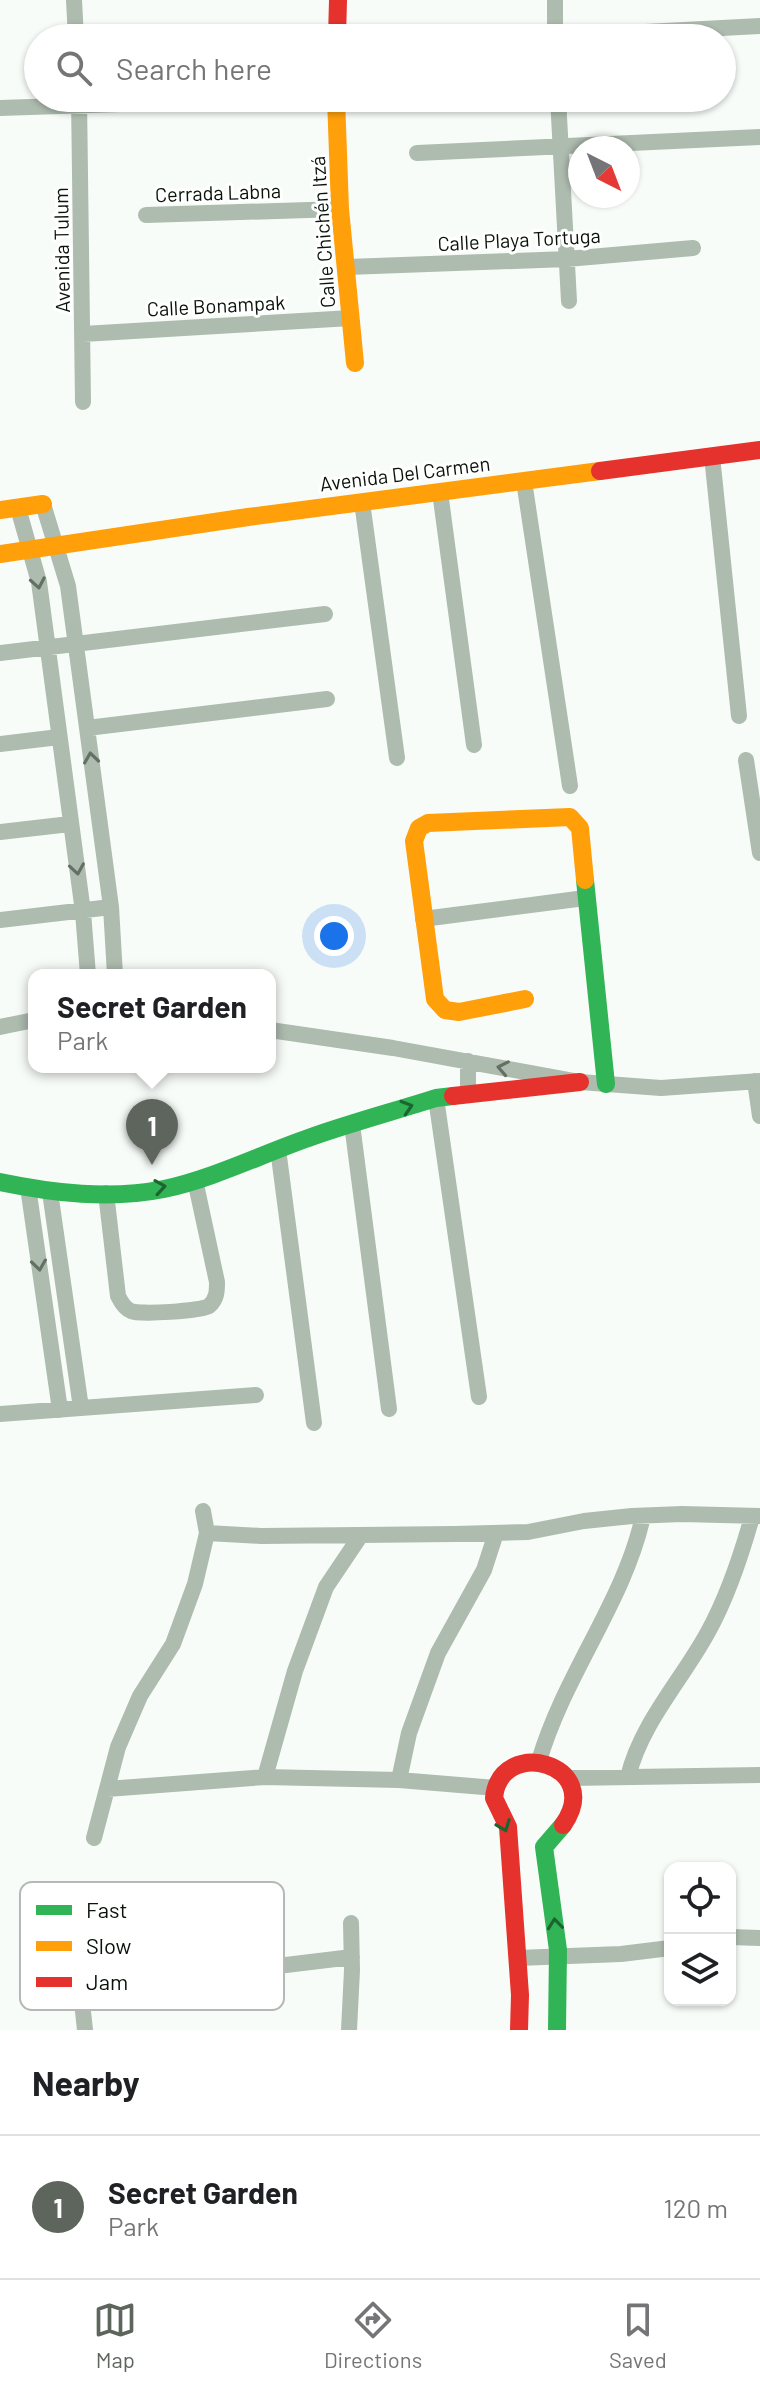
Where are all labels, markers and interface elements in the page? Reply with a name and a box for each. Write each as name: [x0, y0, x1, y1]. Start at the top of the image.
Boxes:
search box: [24, 24, 736, 112]
icon: search: [52, 46, 96, 90]
text: Search here: [116, 50, 272, 86]
north arrow: [568, 136, 640, 208]
street label: Calle Chichén Itzá: [305, 155, 339, 309]
street label: Cerrada Labna: [154, 178, 281, 206]
street label: Avenida Tulum: [48, 187, 74, 313]
street label: Calle Playa Tortuga: [437, 223, 601, 255]
street label: Calle Bonampak: [146, 289, 286, 321]
street label: Avenida Del Carmen: [318, 451, 491, 495]
one-way arrow: [29, 577, 46, 590]
one-way arrow: [83, 752, 100, 765]
one-way arrow: [68, 862, 85, 876]
your location: [314, 916, 354, 956]
popup: [28, 969, 276, 1073]
text: Secret Garden: [57, 988, 247, 1024]
text: Park: [57, 1024, 108, 1055]
one-way arrow: [497, 1060, 510, 1077]
pin: 1: [126, 1099, 178, 1165]
one-way arrow: [400, 1100, 414, 1116]
one-way arrow: [154, 1180, 167, 1197]
one-way arrow: [30, 1258, 47, 1271]
one-way arrow: [494, 1818, 511, 1832]
map controls: [664, 1862, 736, 2006]
button: locate: [664, 1862, 736, 1934]
legend: [20, 1882, 284, 2010]
text: Fast: [86, 1896, 128, 1922]
one-way arrow: [547, 1917, 564, 1930]
text: Slow: [86, 1932, 131, 1958]
button: layers: [664, 1934, 736, 2006]
text: Jam: [86, 1968, 128, 1994]
text: Nearby: [32, 2062, 140, 2103]
text: Secret Garden: [108, 2174, 298, 2210]
text: 1: [53, 2192, 63, 2223]
text: 120 m: [664, 2192, 728, 2223]
text: Park: [108, 2210, 159, 2241]
tab: Map: [93, 2298, 137, 2372]
tab: Directions: [324, 2298, 422, 2372]
tab: Saved: [609, 2298, 667, 2372]

